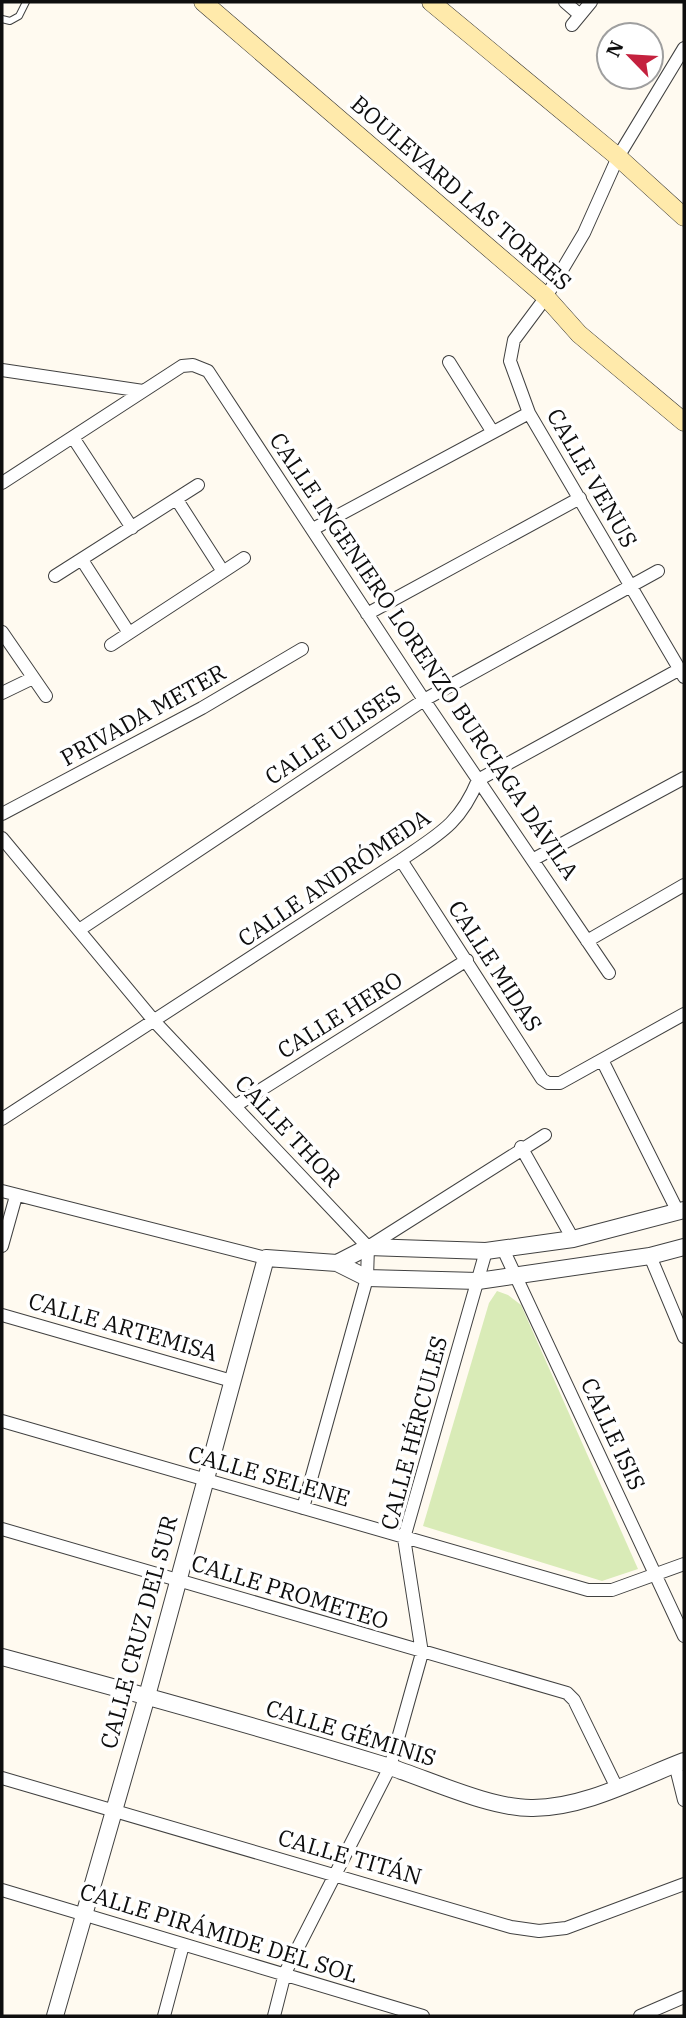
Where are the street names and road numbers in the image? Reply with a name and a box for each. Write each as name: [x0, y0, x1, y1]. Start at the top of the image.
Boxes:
street label: BOULEVARD LAS TORRES: [345, 88, 578, 296]
street label: CALLE VENUS: [541, 402, 645, 553]
street label: CALLE INGENIERO LORENZO BURCIAGA DÁVILA: [263, 426, 586, 885]
street label: PRIVADA METER: [55, 656, 231, 772]
street label: CALLE ULISES: [259, 678, 406, 791]
street label: CALLE ANDRÓMEDA: [232, 802, 436, 953]
street label: CALLE MIDAS: [442, 894, 549, 1037]
street label: CALLE HERO: [271, 964, 408, 1065]
street label: CALLE THOR: [229, 1068, 349, 1193]
street label: CALLE ARTEMISA: [25, 1285, 221, 1367]
street label: CALLE HÉRCULES: [373, 1332, 453, 1533]
street label: CALLE ISIS: [575, 1373, 653, 1495]
street label: CALLE SELENE: [185, 1438, 354, 1512]
street label: CALLE CRUZ DEL SUR: [92, 1511, 184, 1752]
street label: CALLE PROMETEO: [188, 1547, 393, 1635]
street label: CALLE GÉMINIS: [263, 1692, 440, 1772]
street label: CALLE TITÁN: [275, 1821, 426, 1891]
street label: CALLE PIRÁMIDE DEL SOL: [76, 1875, 362, 1989]

